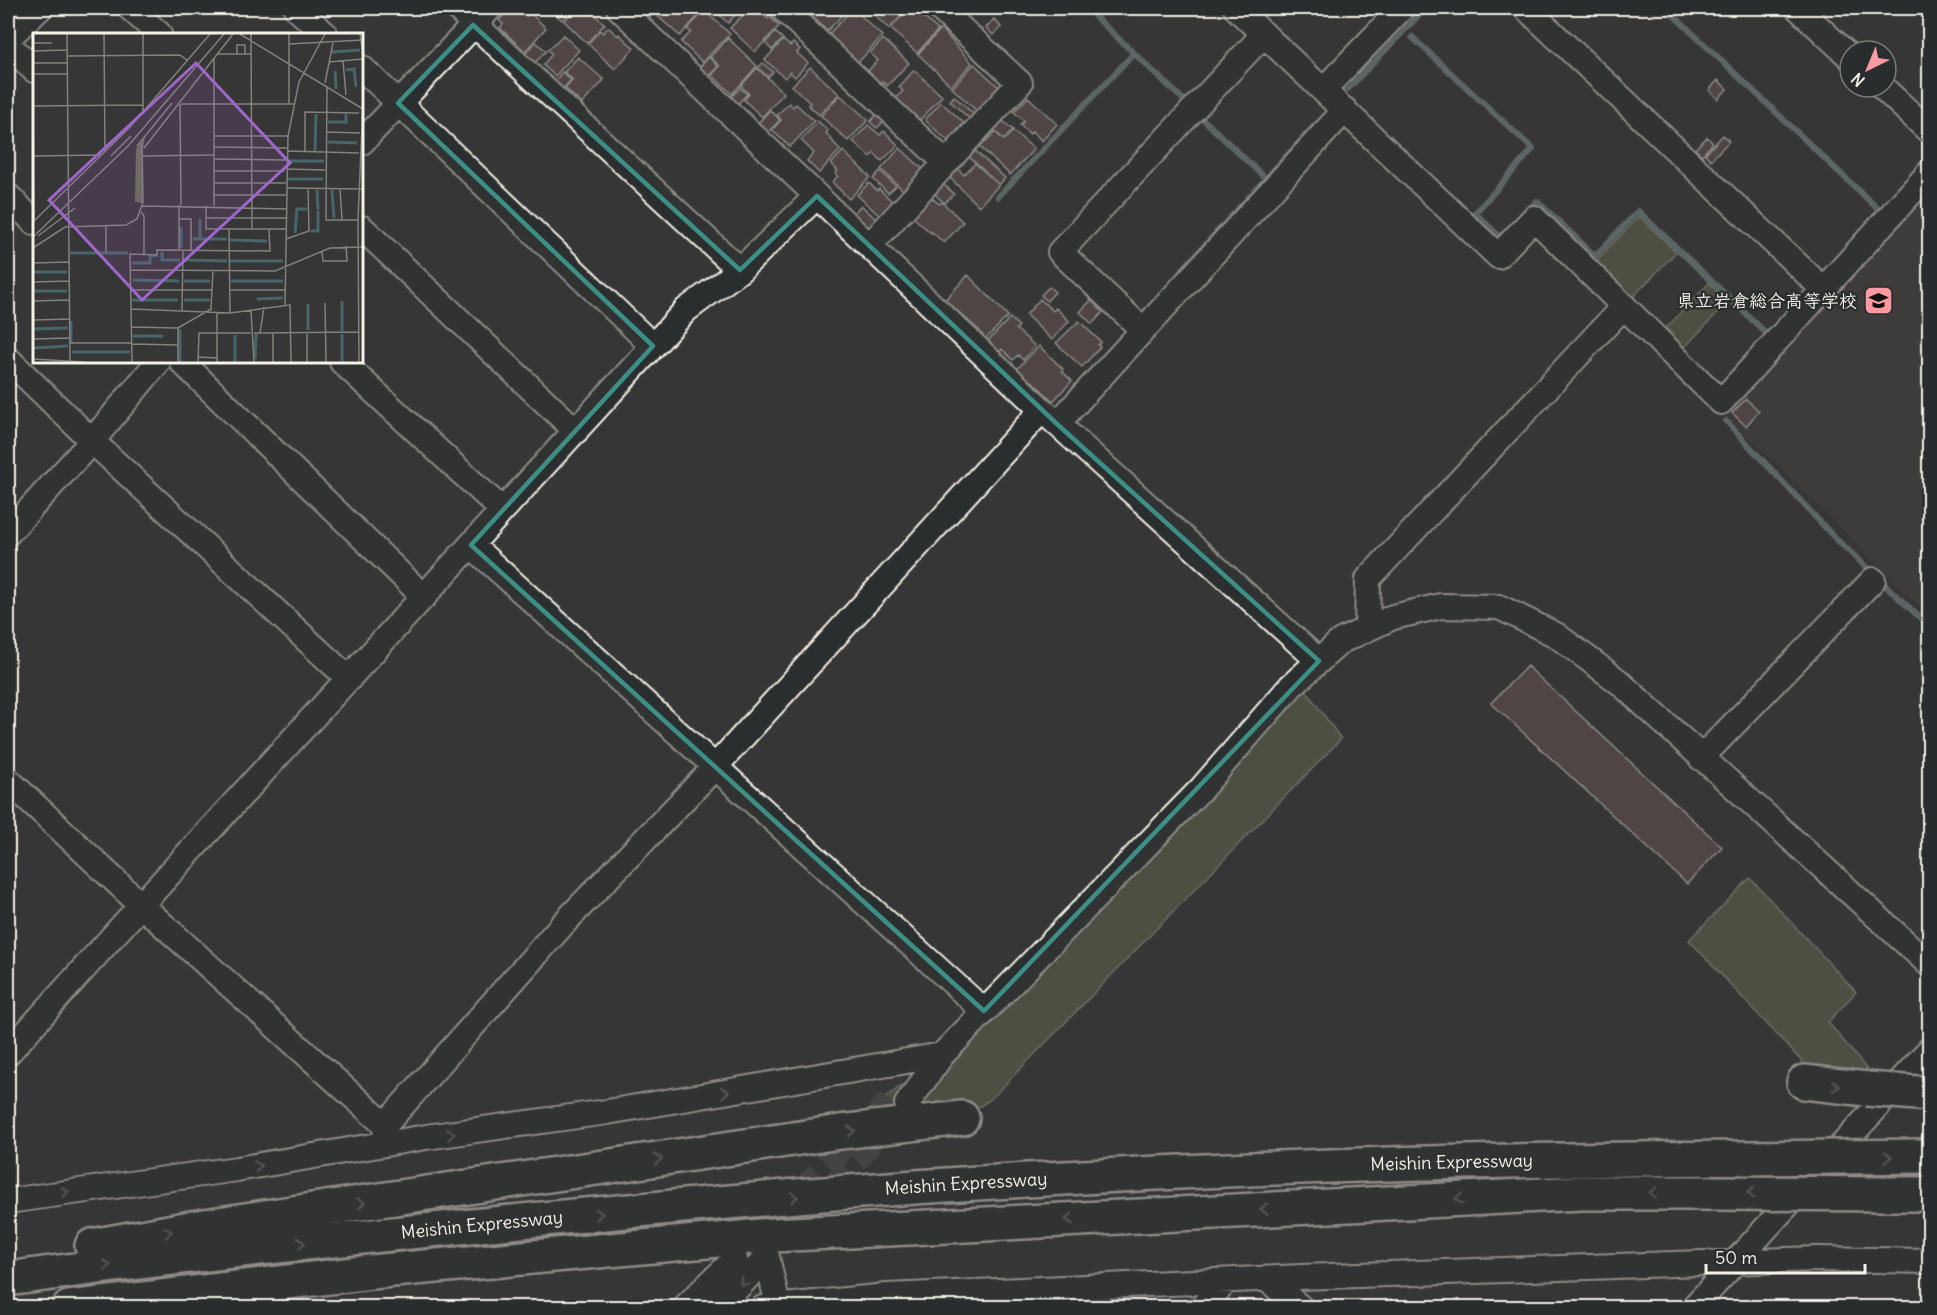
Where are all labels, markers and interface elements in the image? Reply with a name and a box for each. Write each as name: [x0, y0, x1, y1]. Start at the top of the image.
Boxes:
inset map: [33, 33, 363, 363]
north arrow: [1838, 39, 1898, 99]
text: N: [1847, 69, 1869, 91]
school or university icon: 県立岩倉総合高等学校: [1862, 285, 1894, 317]
place label: 県立岩倉総合高等学校: [1677, 289, 1857, 312]
one-way arrow: [1831, 1079, 1840, 1092]
one-way arrow: [720, 1087, 729, 1099]
one-way arrow: [846, 1125, 855, 1138]
one-way arrow: [446, 1128, 455, 1140]
street label: Meishin Expressway: [1370, 1148, 1533, 1176]
one-way arrow: [1884, 1151, 1893, 1163]
one-way arrow: [653, 1154, 663, 1166]
one-way arrow: [254, 1160, 263, 1172]
street label: Meishin Expressway: [884, 1167, 1048, 1200]
one-way arrow: [60, 1186, 70, 1199]
one-way arrow: [1649, 1187, 1658, 1199]
one-way arrow: [1746, 1187, 1755, 1199]
one-way arrow: [789, 1190, 798, 1203]
one-way arrow: [1454, 1193, 1463, 1206]
one-way arrow: [357, 1197, 366, 1209]
one-way arrow: [1259, 1202, 1268, 1215]
street label: Meishin Expressway: [400, 1205, 564, 1244]
one-way arrow: [595, 1208, 604, 1221]
one-way arrow: [1065, 1212, 1074, 1225]
one-way arrow: [163, 1226, 173, 1239]
one-way arrow: [296, 1237, 305, 1250]
scale bar: [1706, 1237, 1865, 1275]
text: 50 m: [1715, 1246, 1757, 1269]
one-way arrow: [102, 1260, 112, 1272]
one-way arrow: [739, 1275, 750, 1286]

